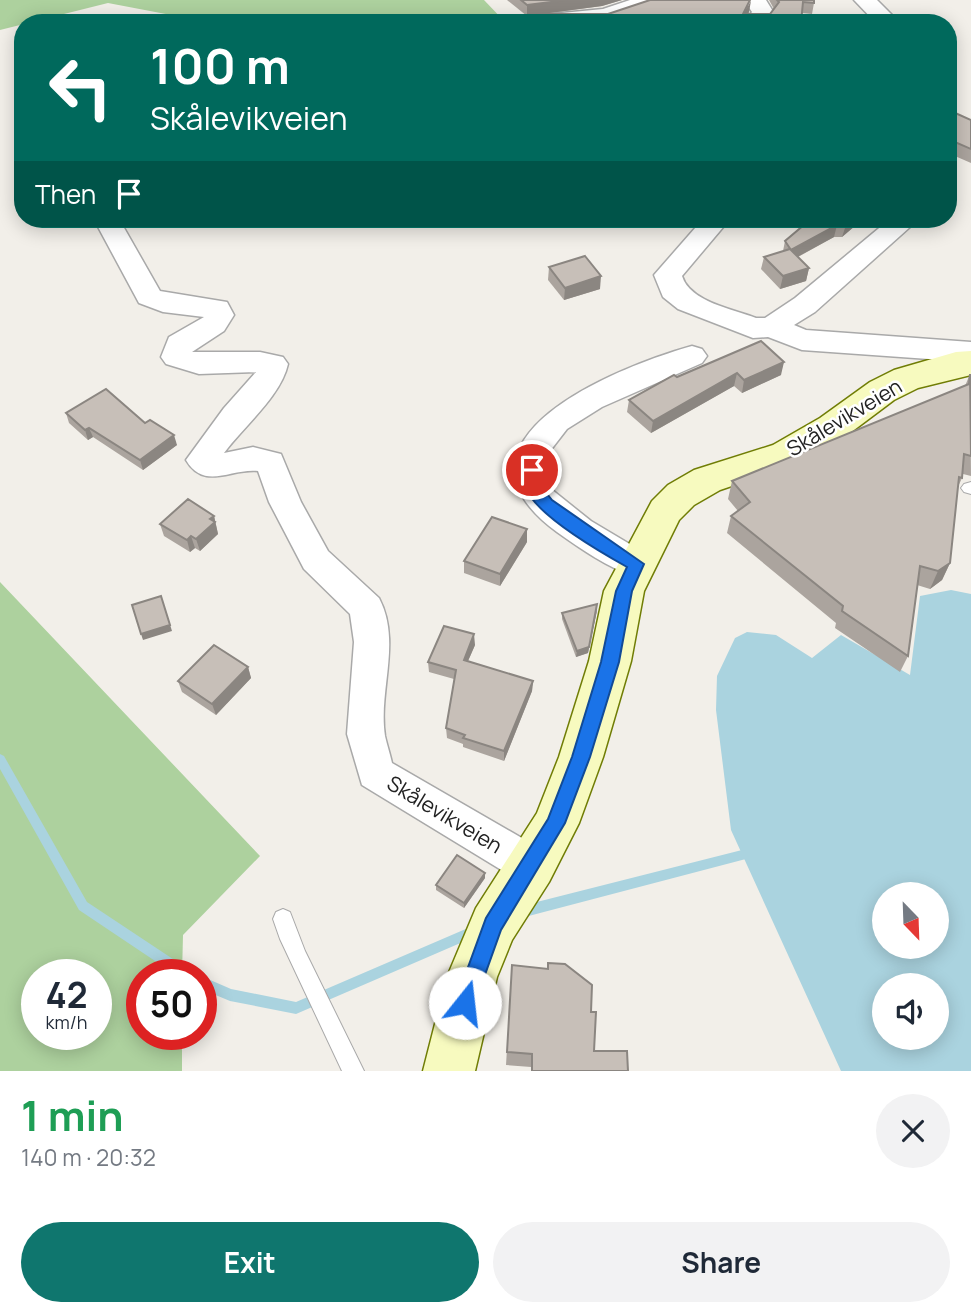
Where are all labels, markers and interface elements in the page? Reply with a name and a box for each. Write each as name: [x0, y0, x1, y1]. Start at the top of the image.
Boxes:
text: 100 m: [150, 32, 290, 99]
icon: left: [35, 42, 126, 133]
text: Skålevikveien: [150, 96, 348, 140]
icon: arrive: [110, 175, 148, 213]
text: Then: [35, 176, 96, 212]
street label: Skålevikveien: [781, 372, 907, 462]
pin: [502, 440, 562, 500]
icon: arrive: [513, 451, 551, 489]
street label: Skålevikveien: [382, 769, 508, 859]
north arrow: [872, 882, 948, 959]
map controls: [872, 882, 949, 1050]
speed limit sign: 50: [126, 959, 217, 1050]
position arrow: [428, 966, 502, 1040]
text: 42: [45, 971, 88, 1019]
button: sound: [872, 973, 949, 1050]
text: km/h: [46, 1010, 87, 1034]
text: 1 min: [21, 1086, 124, 1144]
button: close: [876, 1094, 950, 1168]
text: 140 m · 20:32: [21, 1141, 156, 1173]
button: Exit: [21, 1222, 479, 1302]
button: Share: [493, 1222, 950, 1302]

